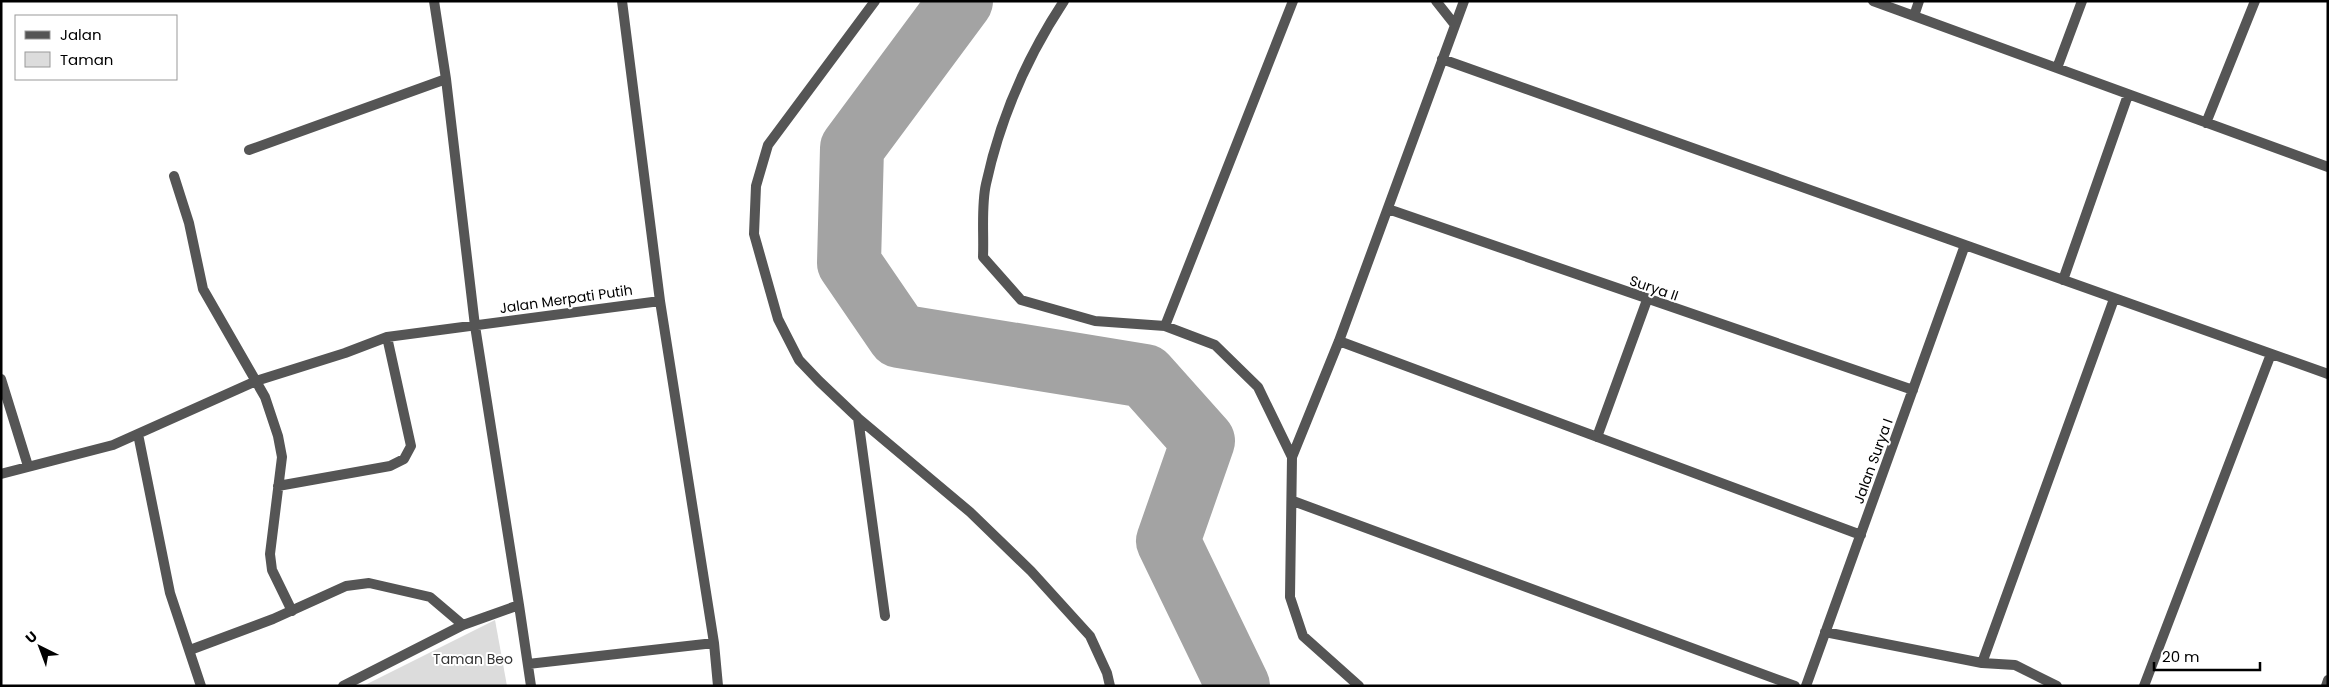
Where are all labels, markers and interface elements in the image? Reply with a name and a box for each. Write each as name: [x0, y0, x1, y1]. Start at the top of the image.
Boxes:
legend: [15, 15, 178, 80]
text: Jalan: [60, 24, 102, 45]
text: Taman: [60, 49, 113, 70]
street label: Surya II: [1627, 270, 1681, 306]
street label: Jalan Merpati Putih: [498, 280, 634, 318]
street label: Jalan Surya I: [1848, 416, 1898, 506]
north arrow: [15, 622, 65, 672]
text: U: [21, 627, 42, 648]
scale bar: [2154, 640, 2260, 672]
text: 20 m: [2162, 646, 2200, 667]
park label: Taman Beo: [433, 649, 513, 669]

